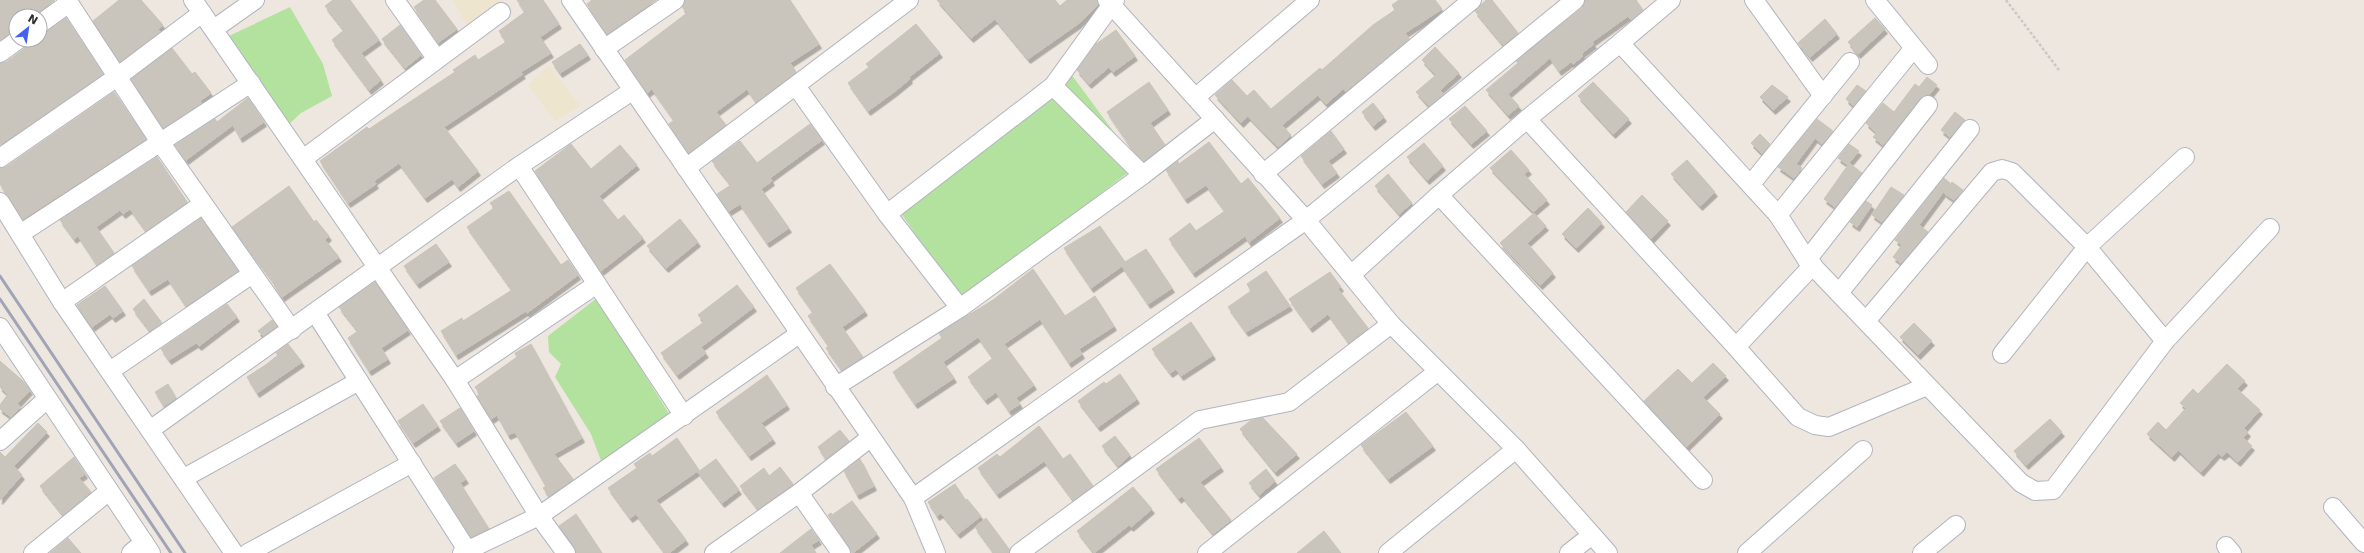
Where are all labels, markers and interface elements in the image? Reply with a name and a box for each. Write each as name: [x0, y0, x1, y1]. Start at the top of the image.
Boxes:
north arrow: [8, 8, 48, 48]
text: N: [26, 12, 40, 28]

